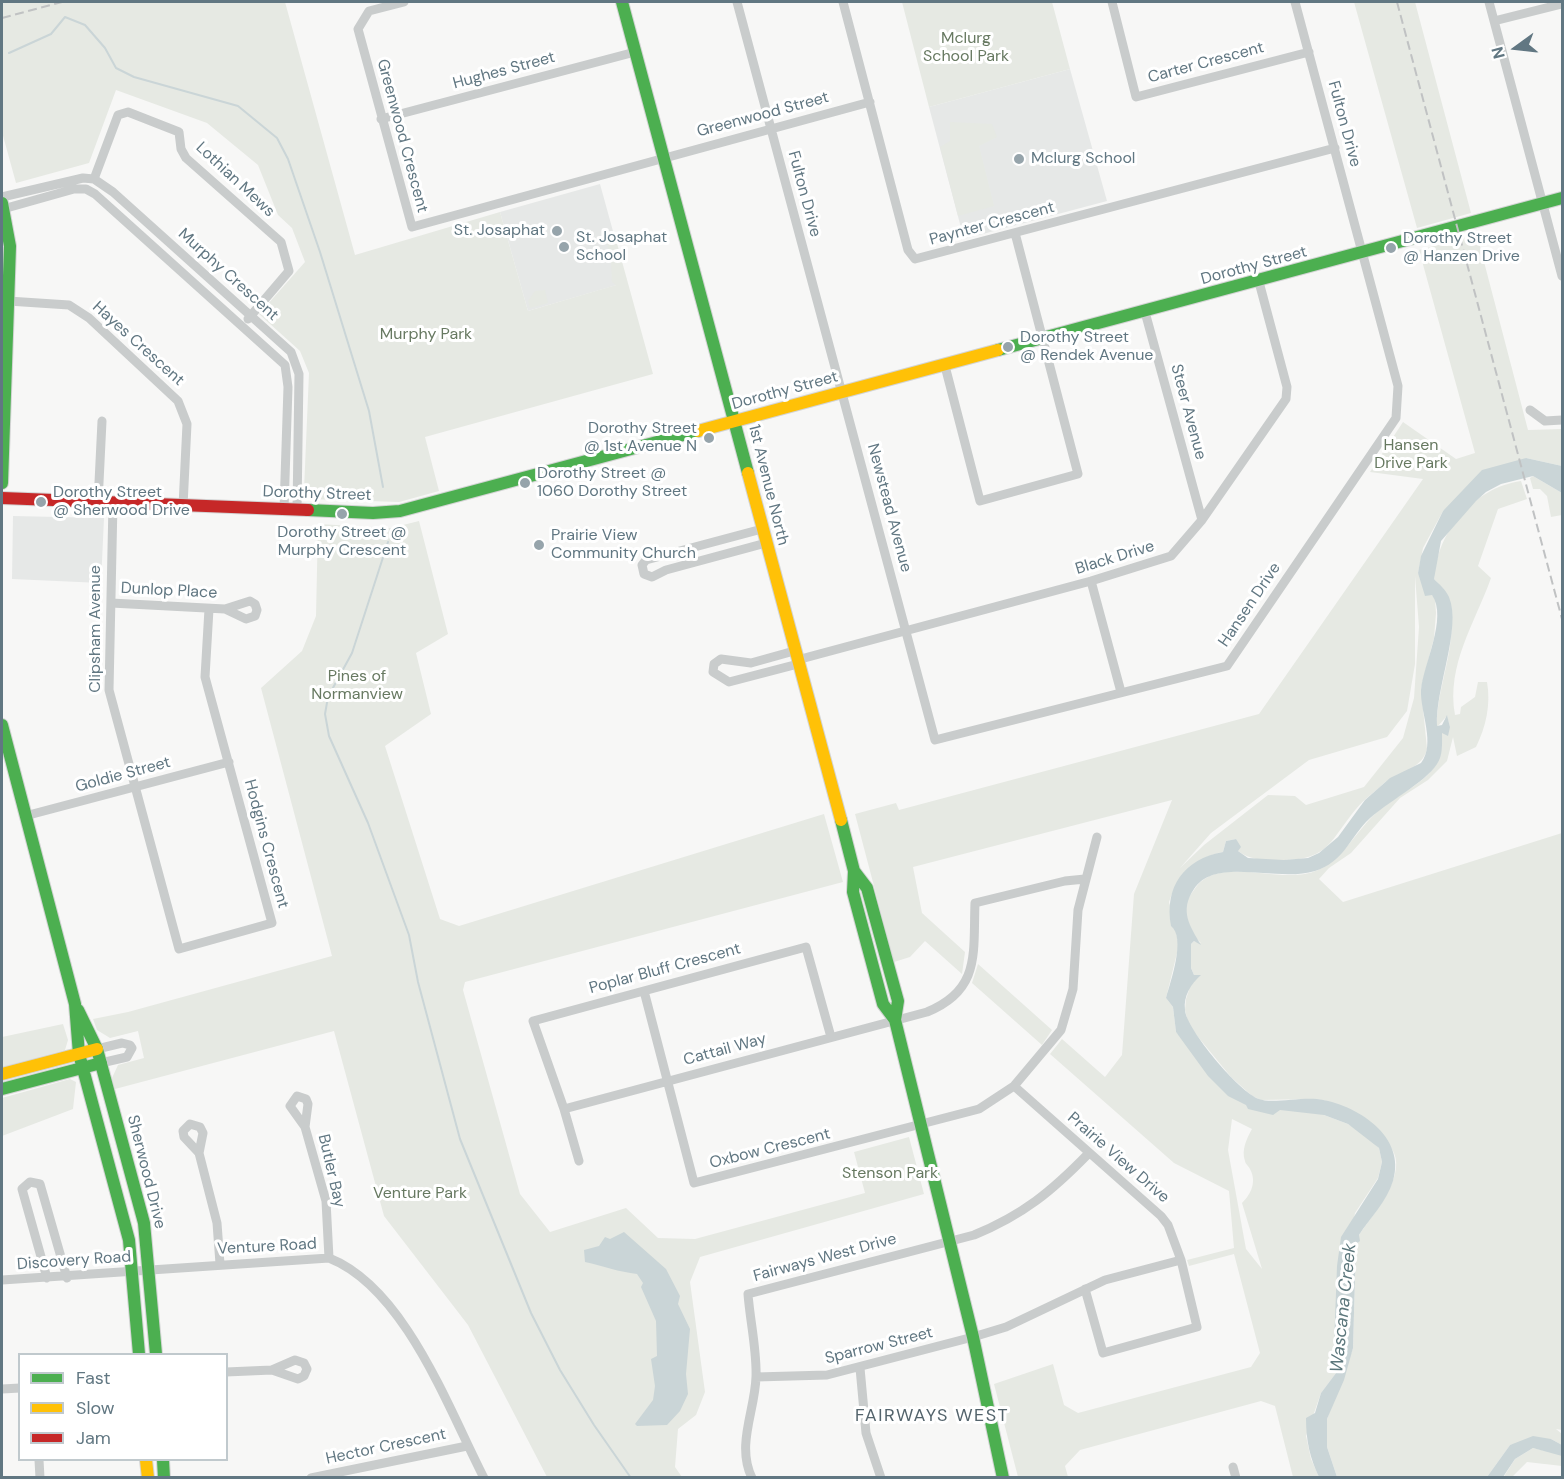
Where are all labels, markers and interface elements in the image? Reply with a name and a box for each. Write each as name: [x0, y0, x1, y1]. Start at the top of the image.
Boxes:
north arrow: [1486, 18, 1546, 78]
park label: Mclurg School Park: [923, 29, 1009, 67]
street label: Carter Crescent: [1146, 38, 1266, 88]
text: N: [1486, 44, 1510, 61]
street label: Hughes Street: [451, 48, 557, 94]
street label: Greenwood Crescent: [372, 57, 432, 215]
street label: Fulton Drive: [1323, 79, 1365, 169]
street label: Greenwood Street: [695, 88, 831, 142]
street label: Lothian Mews: [191, 138, 279, 222]
street label: Fulton Drive: [783, 149, 825, 239]
place label: Mclurg School: [1031, 149, 1135, 169]
marker: Mclurg School: [1012, 152, 1026, 166]
street label: Paynter Crescent: [927, 198, 1057, 250]
place label: St. Josaphat: [454, 221, 545, 241]
marker: St. Josaphat: [550, 224, 564, 238]
street label: Murphy Crescent: [174, 225, 282, 325]
place label: St. Josaphat School: [576, 228, 667, 266]
place label: Dorothy Street @ Hanzen Drive: [1403, 229, 1520, 267]
marker: St. Josaphat School: [557, 240, 571, 254]
marker: Dorothy Street @ Hanzen Drive: [1384, 241, 1398, 255]
street label: Dorothy Street: [1199, 243, 1309, 289]
street label: Hayes Crescent: [88, 298, 188, 390]
park label: Murphy Park: [380, 325, 472, 345]
place label: Dorothy Street @ Rendek Avenue: [1020, 328, 1153, 366]
marker: Dorothy Street @ Rendek Avenue: [1001, 340, 1015, 354]
street label: Steer Avenue: [1166, 362, 1210, 462]
street label: Dorothy Street: [730, 368, 840, 414]
place label: Dorothy Street @ 1st Avenue N: [584, 419, 697, 457]
street label: 1st Avenue North: [744, 423, 792, 547]
marker: Dorothy Street @ 1st Avenue N: [702, 431, 716, 445]
park label: Hansen Drive Park: [1374, 436, 1448, 474]
street label: Newstead Avenue: [863, 442, 915, 574]
place label: Dorothy Street @ 1060 Dorothy Street: [537, 464, 687, 502]
marker: Dorothy Street @ 1060 Dorothy Street: [518, 476, 532, 490]
place label: Dorothy Street @ Sherwood Drive: [53, 483, 190, 521]
street label: Dorothy Street: [262, 483, 372, 505]
marker: Dorothy Street @ Sherwood Drive: [34, 495, 48, 509]
marker: Dorothy Street @ Murphy Crescent: [335, 507, 349, 521]
place label: Dorothy Street @ Murphy Crescent: [277, 523, 407, 561]
place label: Prairie View Community Church: [551, 526, 696, 564]
street label: Black Drive: [1073, 537, 1157, 579]
marker: Prairie View Community Church: [532, 538, 546, 552]
street label: Hansen Drive: [1215, 559, 1285, 651]
street label: Clipsham Avenue: [86, 565, 106, 693]
street label: Dunlop Place: [120, 579, 218, 603]
park label: Pines of Normanview: [311, 667, 403, 705]
street label: Goldie Street: [73, 753, 173, 797]
street label: Hodgins Crescent: [240, 777, 292, 911]
street label: Poplar Bluff Crescent: [587, 940, 743, 998]
street label: Cattail Way: [681, 1030, 769, 1070]
street label: Prairie View Drive: [1063, 1109, 1173, 1207]
street label: Sherwood Drive: [123, 1113, 169, 1231]
street label: Oxbow Crescent: [708, 1125, 832, 1173]
street label: Butler Bay: [313, 1132, 349, 1210]
park label: Stenson Park: [842, 1164, 938, 1184]
park label: Venture Park: [373, 1184, 467, 1204]
street label: Fairways West Drive: [751, 1230, 899, 1286]
street label: Venture Road: [217, 1235, 317, 1259]
water label: Wascana Creek: [1326, 1242, 1362, 1374]
street label: Discovery Road: [16, 1247, 132, 1275]
street label: Sparrow Street: [823, 1323, 935, 1369]
legend: [18, 1353, 228, 1461]
text: Fast: [76, 1366, 111, 1390]
text: Slow: [76, 1396, 115, 1420]
district label: FAIRWAYS WEST: [855, 1405, 1009, 1427]
street label: Hector Crescent: [324, 1425, 448, 1469]
text: Jam: [76, 1426, 111, 1450]

